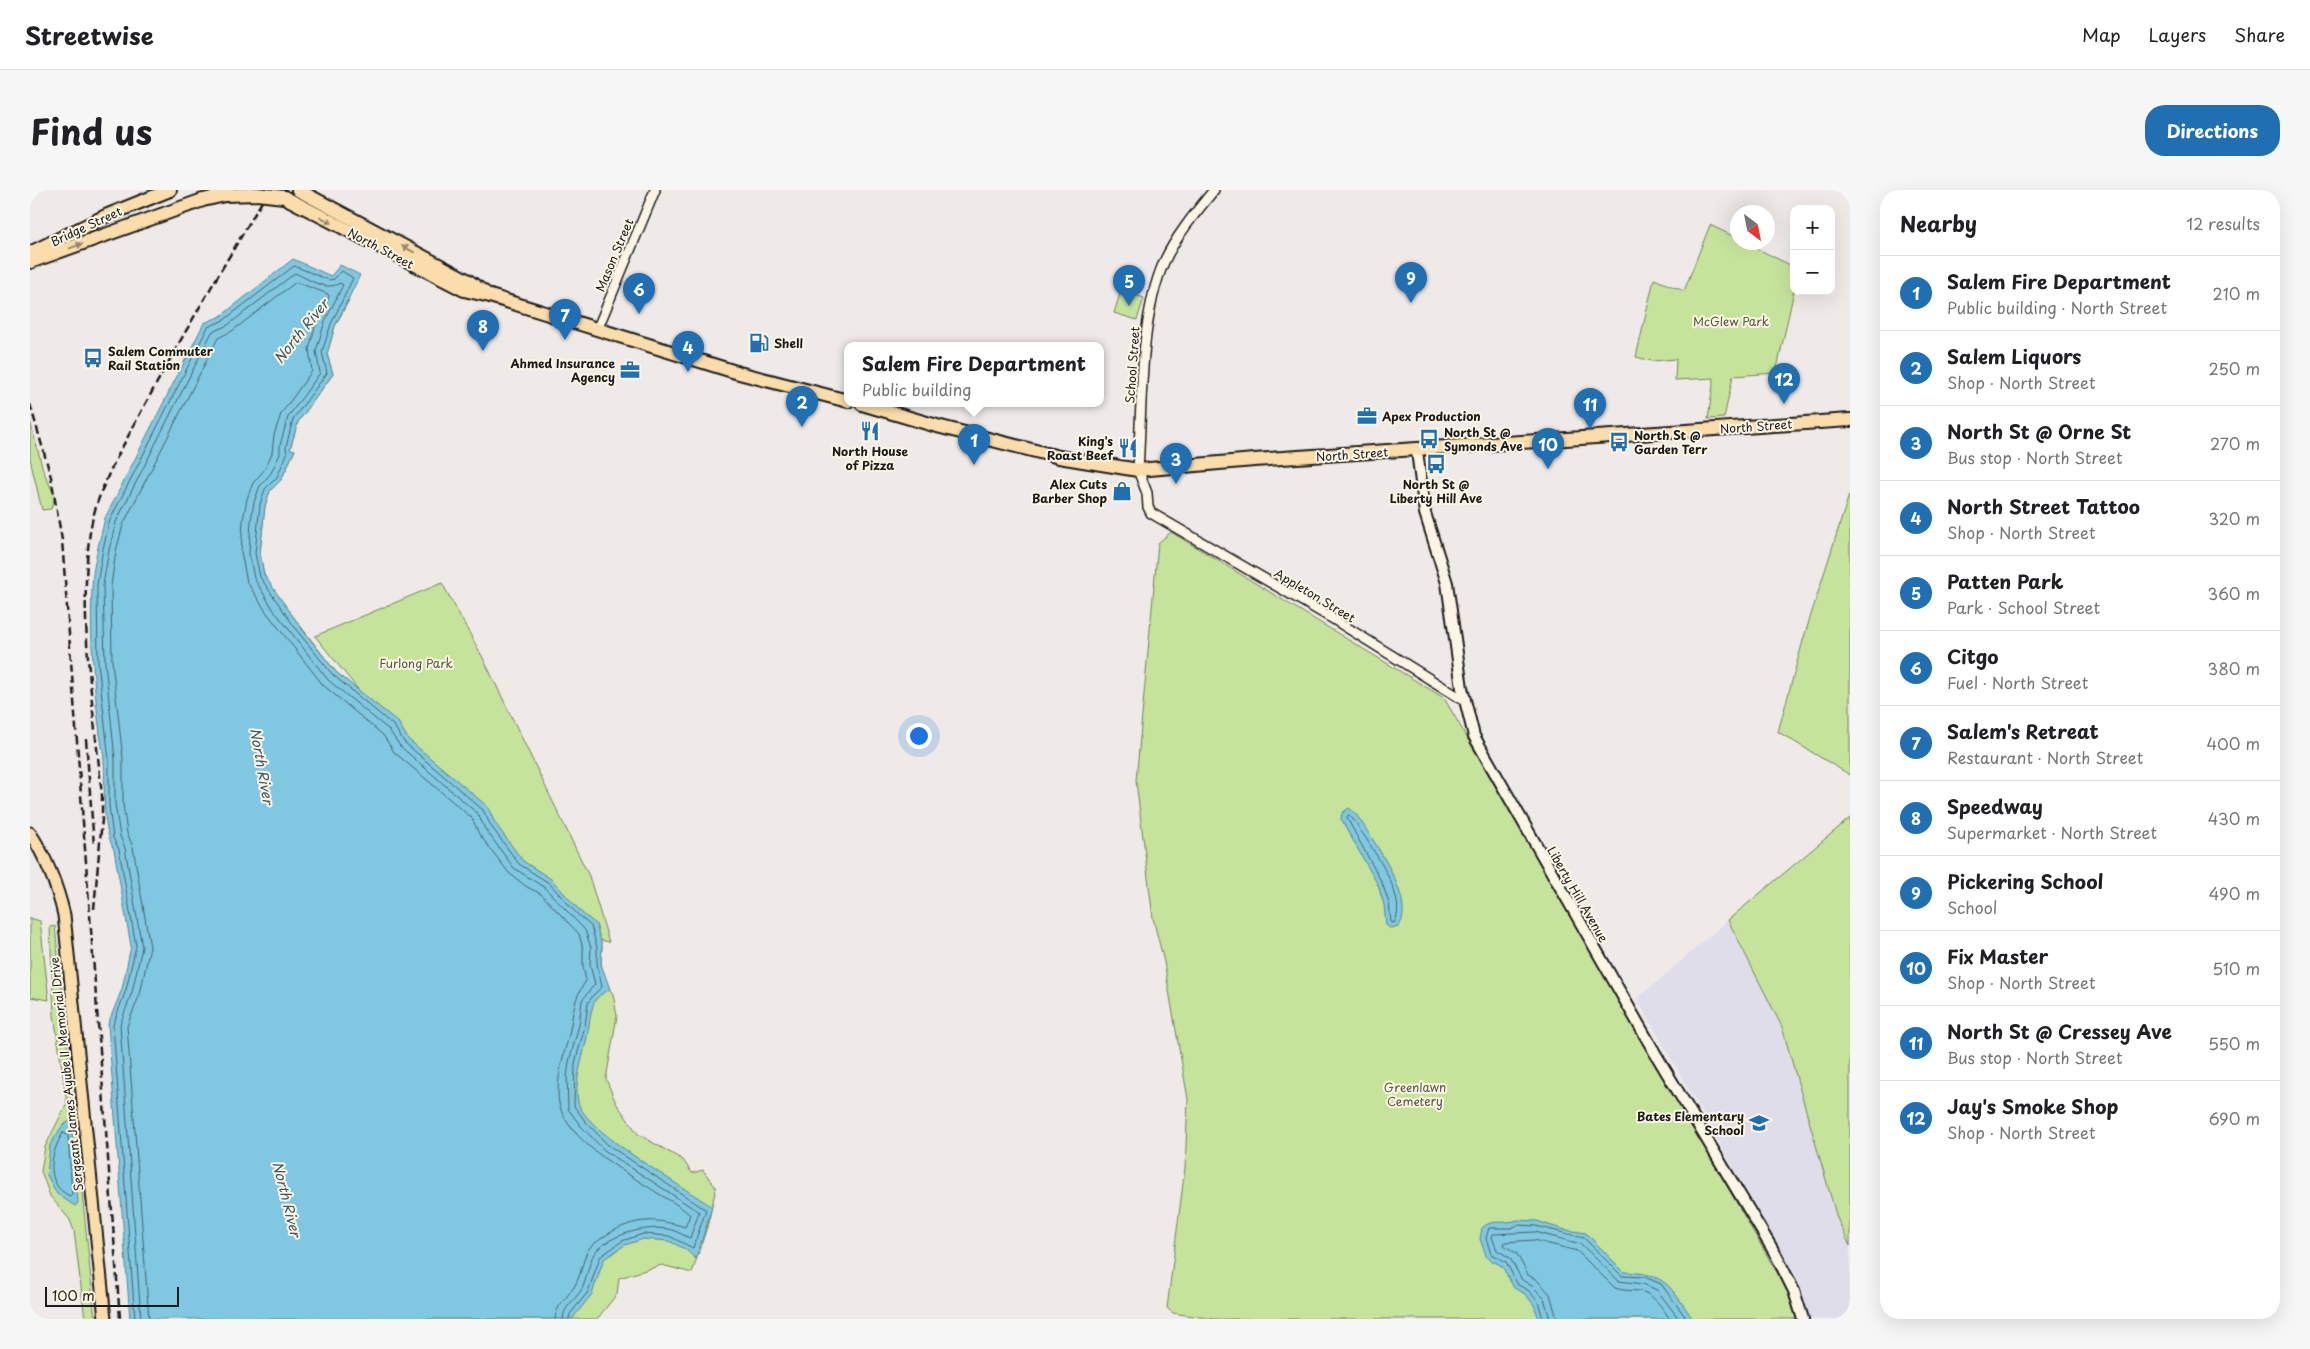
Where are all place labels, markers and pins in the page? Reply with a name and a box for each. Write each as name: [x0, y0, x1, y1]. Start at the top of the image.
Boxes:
pin: 9: [1395, 262, 1427, 303]
pin: 5: [1113, 265, 1145, 306]
pin: 6: [623, 273, 655, 314]
pin: 7: [549, 299, 581, 340]
pin: 8: [467, 310, 499, 351]
pin: 4: [672, 331, 704, 372]
fuel station icon: Shell: [748, 332, 770, 354]
place label: Shell: [774, 334, 803, 352]
place label: Salem Commuter Rail Station: [108, 342, 214, 374]
bus stop icon: Salem Commuter Rail Station: [82, 347, 104, 369]
place label: Ahmed Insurance Agency: [510, 354, 615, 386]
office icon: Ahmed Insurance Agency: [619, 359, 641, 381]
pin: 12: [1768, 363, 1800, 404]
pin: 2: [786, 386, 818, 427]
pin: 11: [1574, 388, 1606, 429]
office icon: Apex Production: [1356, 405, 1378, 427]
place label: Apex Production: [1381, 407, 1481, 425]
restaurant icon: North House of Pizza: [859, 420, 881, 442]
place label: North St @ Symonds Ave: [1444, 423, 1523, 455]
pin: 1: [958, 424, 990, 465]
place label: North St @ Garden Terr: [1634, 426, 1708, 458]
bus stop icon: North St @ Symonds Ave: [1418, 428, 1440, 450]
pin: 10: [1532, 428, 1564, 469]
bus stop icon: North St @ Garden Terr: [1608, 431, 1630, 453]
place label: King's Roast Beef: [1047, 432, 1114, 464]
restaurant icon: King's Roast Beef: [1117, 437, 1139, 459]
place label: North House of Pizza: [832, 442, 908, 474]
pin: 3: [1160, 443, 1192, 484]
bus stop icon: North St @ Liberty Hill Ave: [1425, 453, 1447, 475]
place label: Alex Cuts Barber Shop: [1032, 475, 1107, 507]
place label: North St @ Liberty Hill Ave: [1390, 475, 1483, 507]
shop icon: Alex Cuts Barber Shop: [1111, 480, 1133, 502]
place label: Bates Elementary School: [1637, 1107, 1744, 1139]
school or university icon: Bates Elementary School: [1748, 1112, 1770, 1134]

